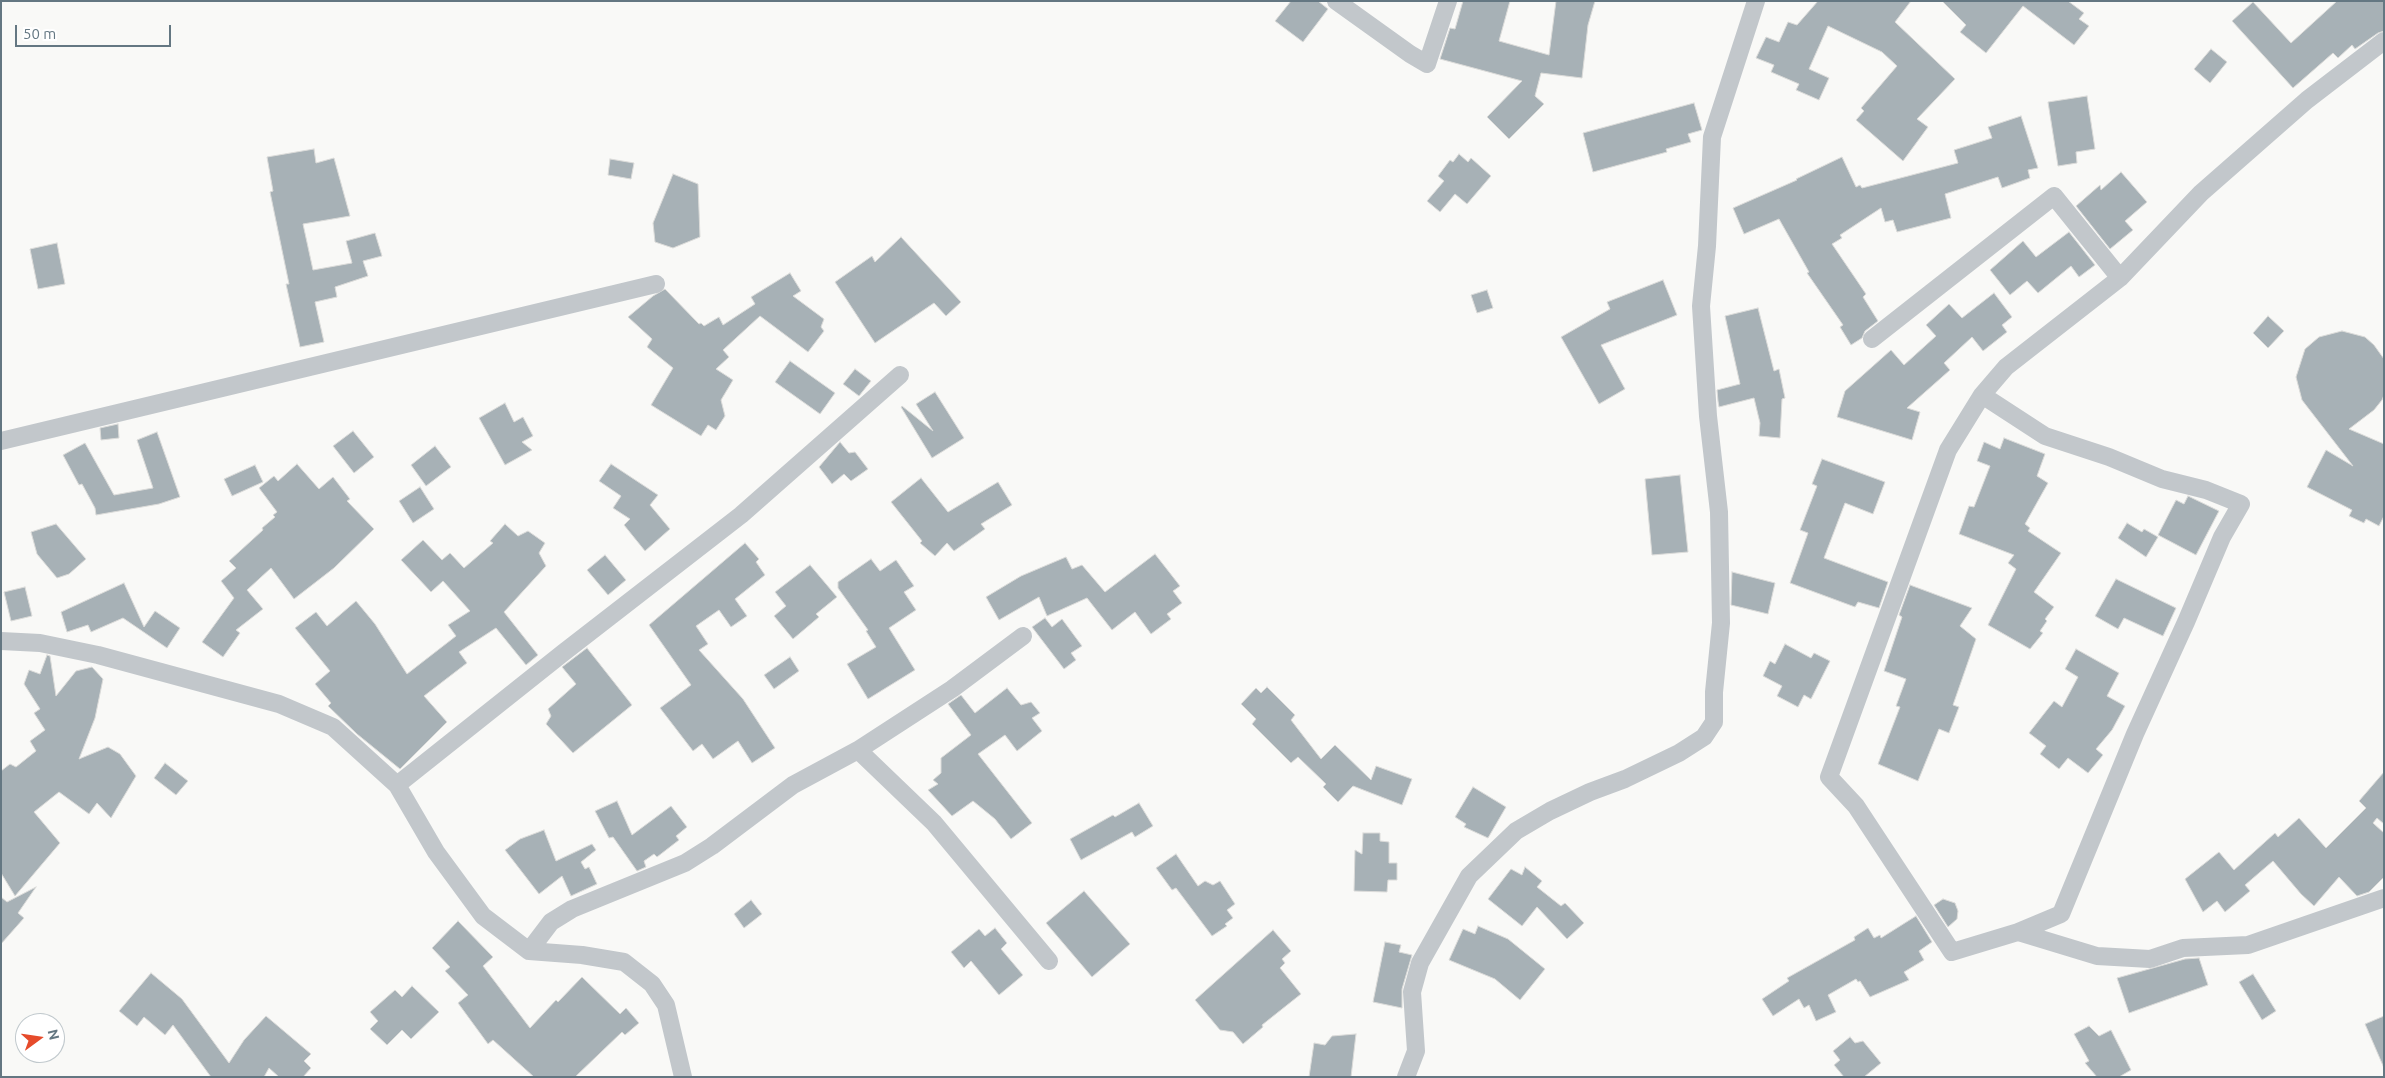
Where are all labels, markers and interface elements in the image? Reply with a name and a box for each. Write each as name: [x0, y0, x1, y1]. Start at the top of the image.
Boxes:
scale bar: [18, 15, 174, 47]
text: 50 m: [23, 25, 56, 42]
north arrow: [15, 1013, 65, 1063]
text: N: [45, 1028, 63, 1042]

